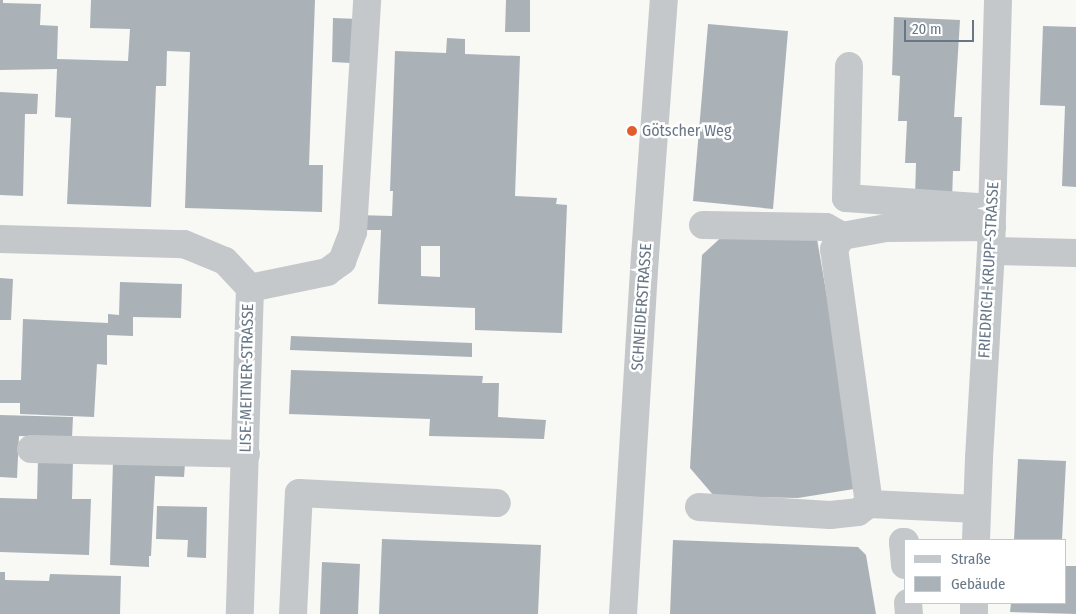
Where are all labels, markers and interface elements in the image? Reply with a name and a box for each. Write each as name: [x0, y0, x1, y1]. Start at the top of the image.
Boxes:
scale bar: [906, 10, 976, 42]
text: 20 m: [912, 20, 942, 38]
place label: Götscher Weg: [642, 121, 731, 141]
marker: Götscher Weg: [626, 125, 638, 137]
street label: FRIEDRICH-KRUPP-STRASSE: [975, 181, 1003, 359]
street label: SCHNEIDERSTRASSE: [628, 243, 656, 371]
street label: LISE-MEITNER-STRASSE: [236, 303, 258, 453]
legend: [904, 539, 1066, 604]
text: Straße: [951, 550, 991, 568]
text: Gebäude: [951, 575, 1006, 593]

